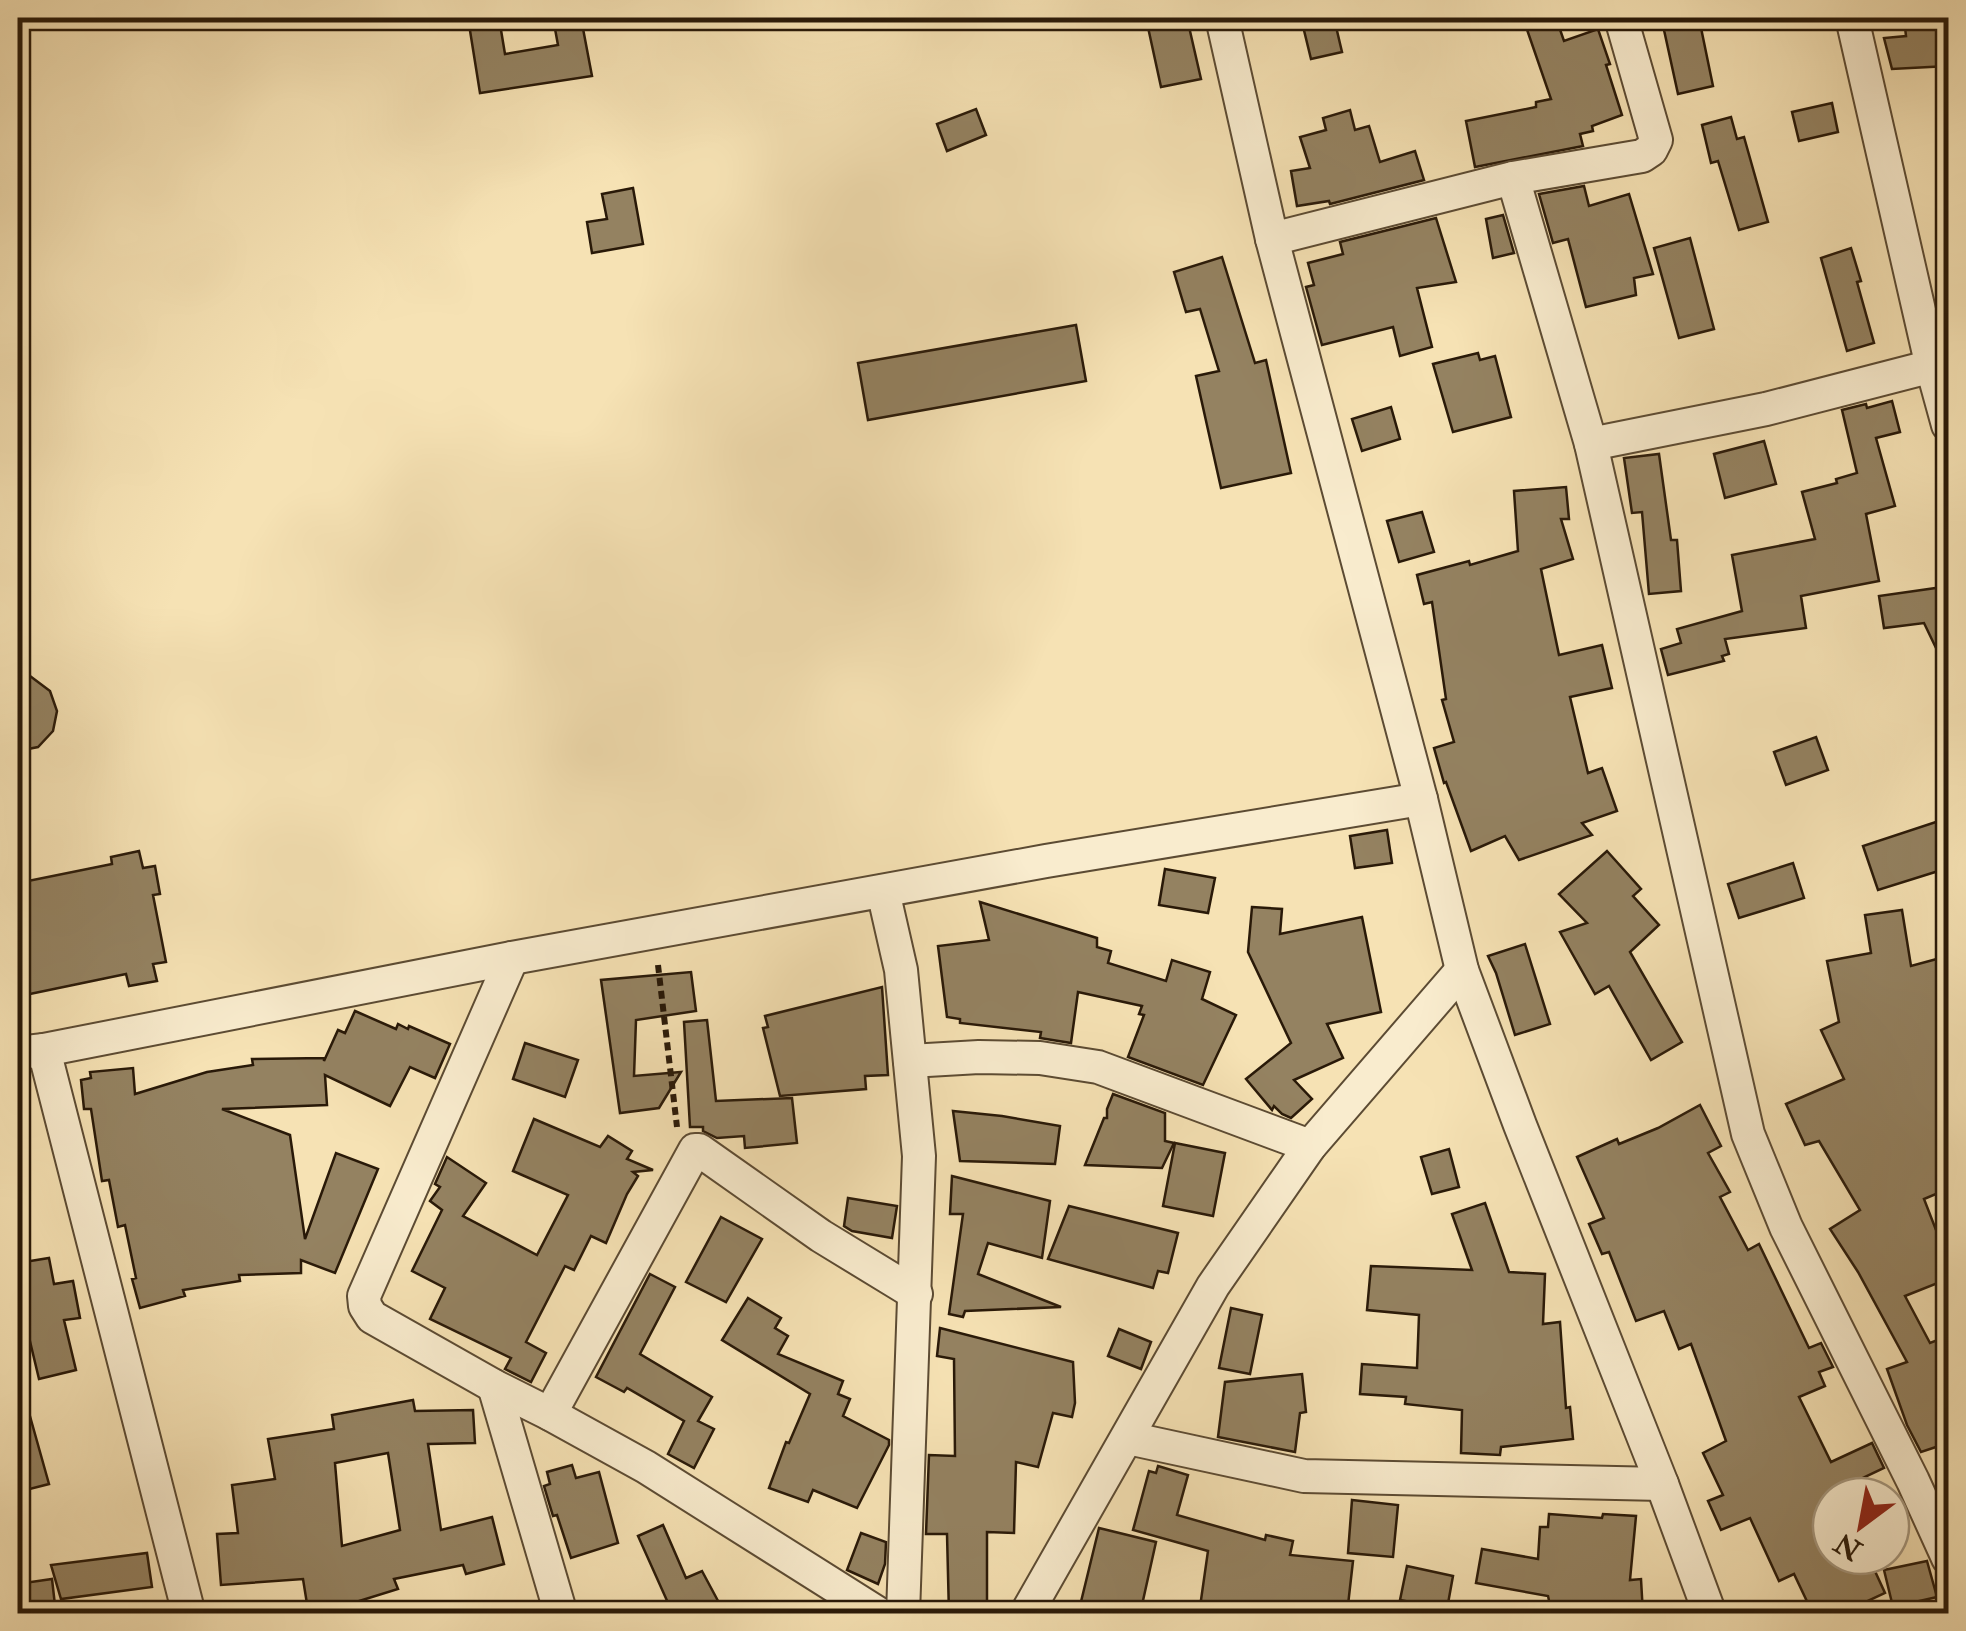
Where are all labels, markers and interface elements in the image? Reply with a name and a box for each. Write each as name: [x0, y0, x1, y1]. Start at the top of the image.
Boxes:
north arrow: [1811, 1476, 1911, 1576]
text: N: [1828, 1524, 1869, 1568]

